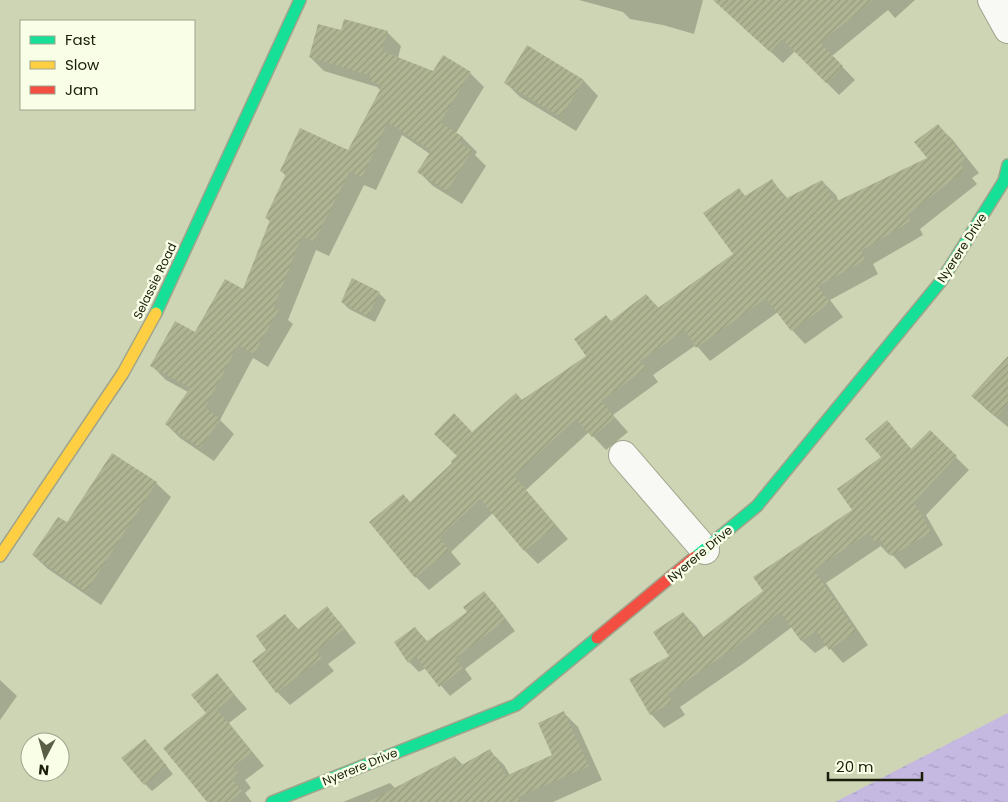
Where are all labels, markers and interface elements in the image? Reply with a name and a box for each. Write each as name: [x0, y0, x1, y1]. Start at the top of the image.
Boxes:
legend: [20, 20, 195, 110]
text: Fast: [65, 29, 96, 50]
text: Slow: [65, 54, 100, 75]
text: Jam: [65, 79, 99, 100]
street label: Nyerere Drive: [933, 210, 990, 286]
street label: Selassie Road: [129, 240, 180, 322]
street label: Nyerere Drive: [664, 521, 736, 586]
north arrow: [20, 732, 70, 782]
street label: Nyerere Drive: [320, 744, 400, 789]
scale bar: [828, 750, 922, 782]
text: 20 m: [836, 756, 874, 777]
text: N: [37, 759, 50, 780]

